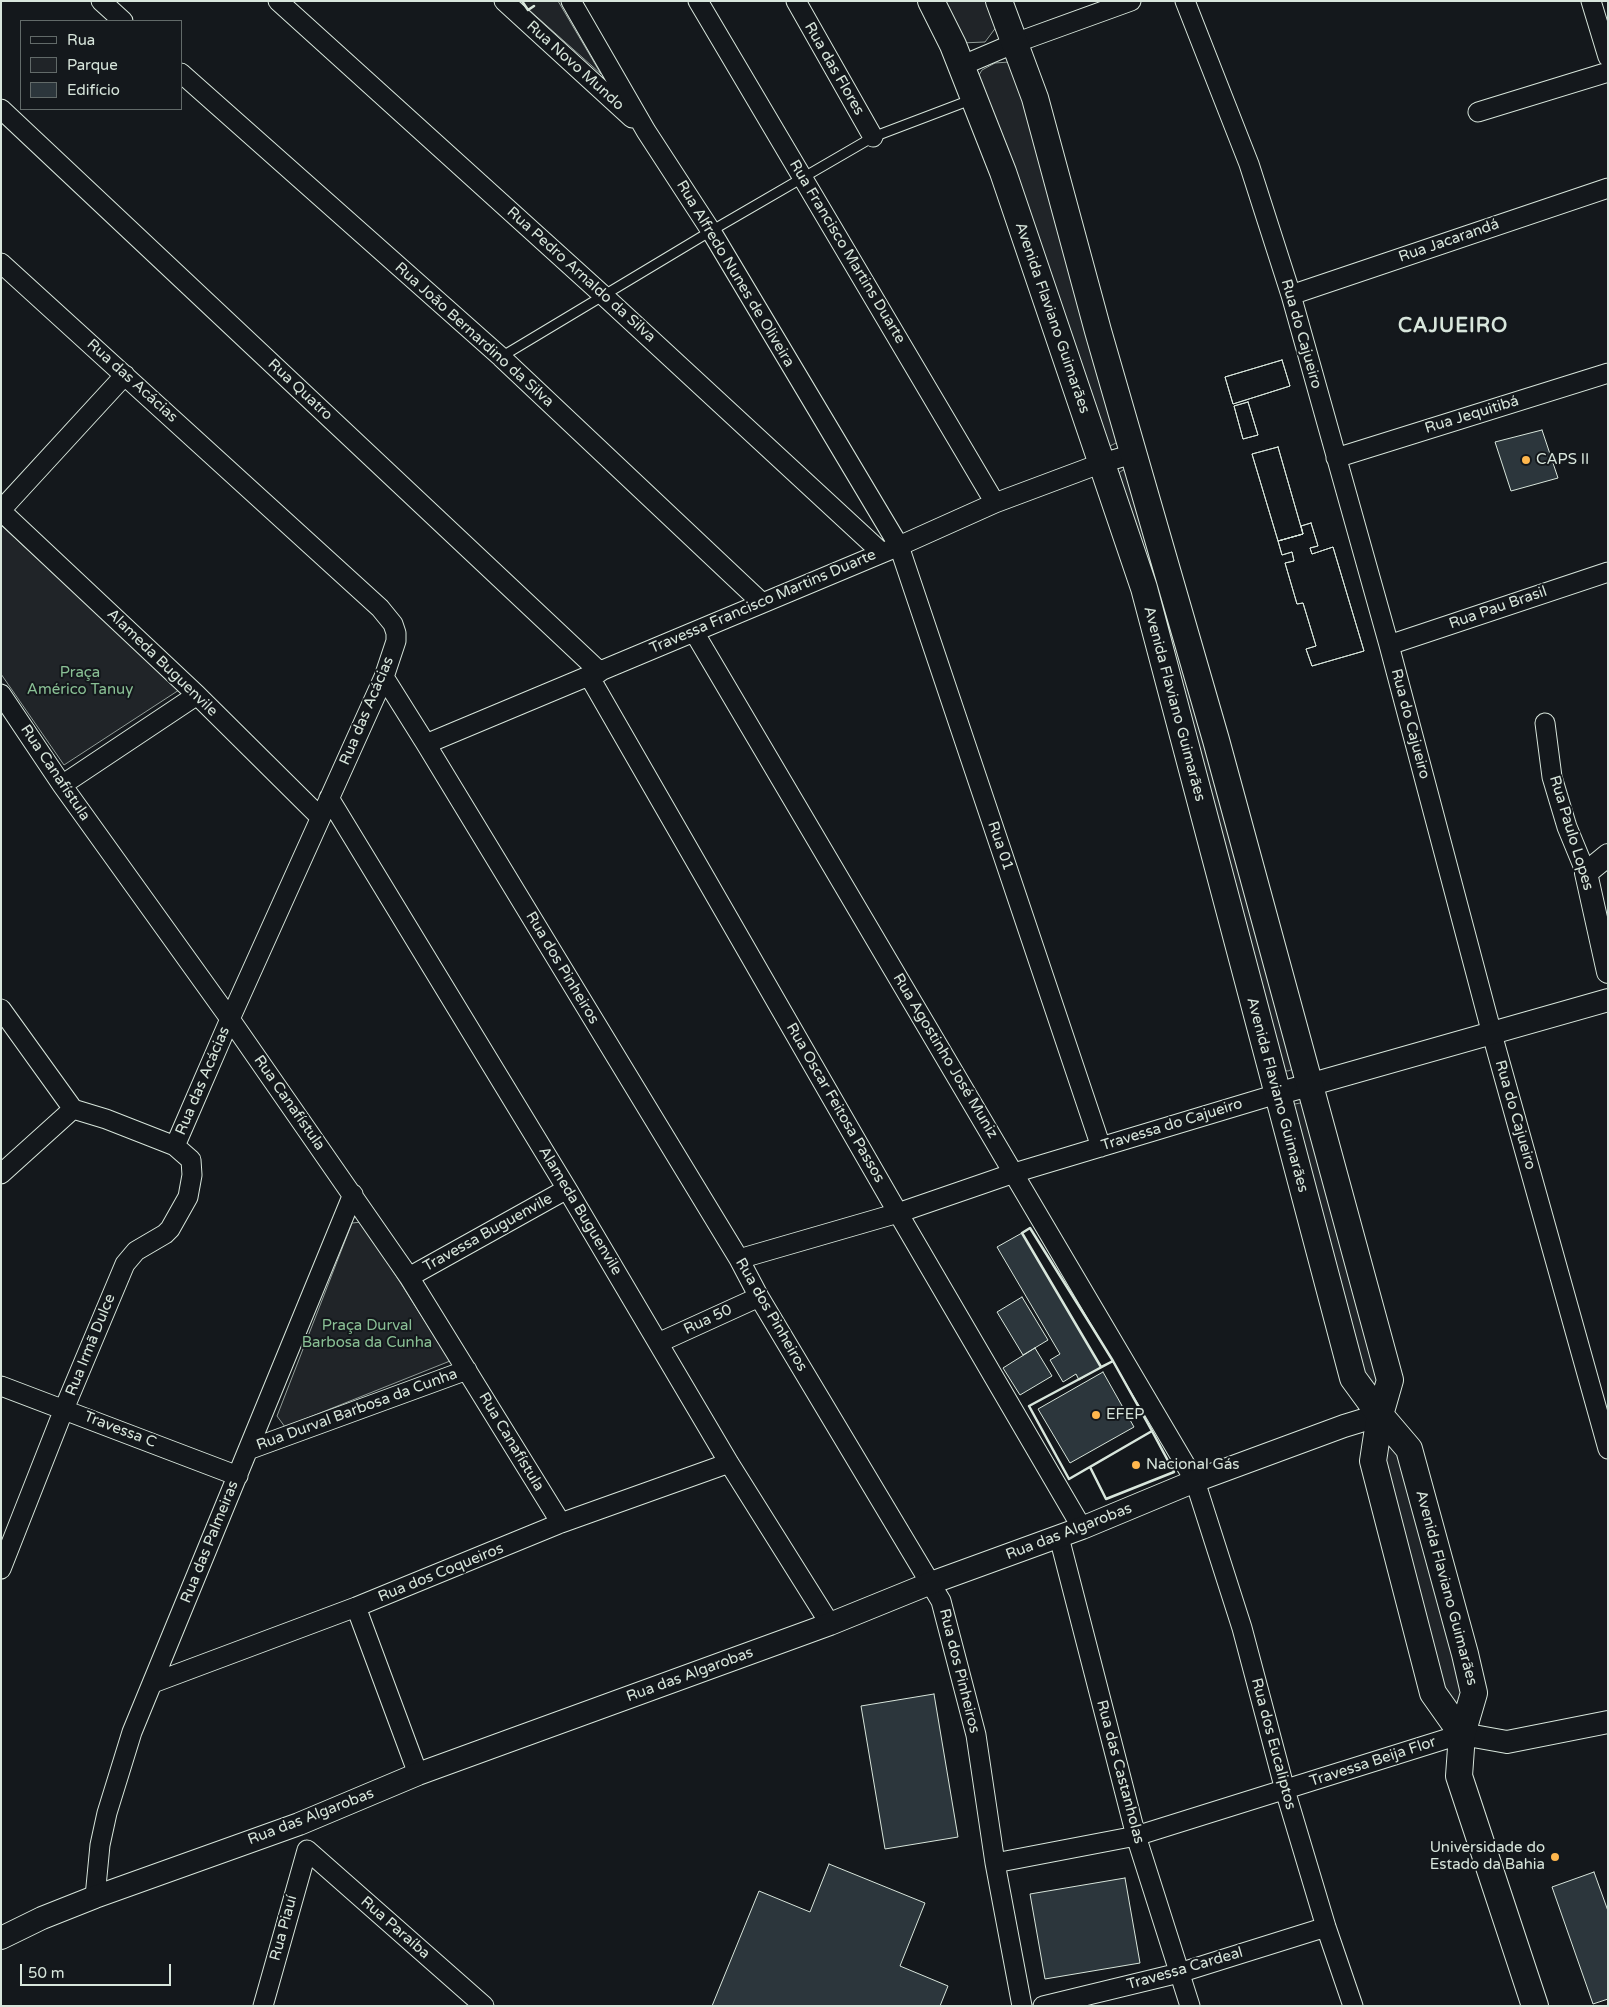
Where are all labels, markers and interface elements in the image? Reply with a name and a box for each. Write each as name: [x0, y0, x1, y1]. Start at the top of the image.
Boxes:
street label: Rua Novo Mundo: [523, 17, 627, 115]
street label: Rua das Flores: [800, 19, 868, 119]
legend: [20, 20, 182, 110]
text: Rua: [67, 31, 95, 49]
text: Parque: [67, 56, 118, 74]
text: Edifício: [67, 81, 120, 99]
street label: Rua Francisco Martins Duarte: [785, 157, 909, 347]
street label: Rua Alfredo Nunes de Oliveira: [672, 177, 798, 371]
street label: Rua Pedro Arnaldo da Silva: [503, 203, 659, 347]
street label: Rua Jacarandá: [1396, 215, 1502, 267]
street label: Avenida Flaviano Guimarães: [1011, 220, 1093, 416]
street label: Rua João Bernardino da Silva: [391, 259, 557, 411]
street label: Rua do Cajueiro: [1277, 277, 1325, 391]
district label: CAJUEIRO: [1397, 315, 1509, 339]
street label: Rua das Acácias: [83, 336, 181, 426]
street label: Rua Quatro: [264, 355, 336, 425]
street label: Rua Jequitibá: [1423, 392, 1521, 438]
place label: CAPS II: [1536, 451, 1589, 469]
marker: CAPS II: [1520, 454, 1532, 466]
street label: Travessa Francisco Martins Duarte: [647, 546, 879, 658]
street label: Rua Pau Brasil: [1447, 583, 1549, 633]
street label: Avenida Flaviano Guimarães: [1139, 604, 1209, 804]
street label: Alameda Buguenvile: [103, 606, 221, 720]
street label: Rua das Acácias: [336, 654, 398, 768]
park label: Praça Américo Tanuy: [27, 664, 133, 699]
street label: Rua do Cajueiro: [1387, 667, 1433, 781]
street label: Rua Canafístula: [16, 722, 94, 824]
street label: Rua Paulo Lopes: [1545, 773, 1597, 893]
street label: Rua 01: [983, 819, 1017, 873]
street label: Rua dos Pinheiros: [521, 909, 603, 1027]
street label: Rua Agostinho José Muniz: [889, 970, 1001, 1142]
street label: Avenida Flaviano Guimarães: [1242, 995, 1312, 1195]
street label: Rua Oscar Feitosa Passos: [782, 1020, 888, 1186]
street label: Rua das Acácias: [172, 1024, 234, 1138]
street label: Rua Canafístula: [250, 1052, 328, 1154]
street label: Rua do Cajueiro: [1491, 1058, 1539, 1172]
street label: Travessa do Cajueiro: [1099, 1095, 1245, 1155]
street label: Alameda Buguenvile: [534, 1143, 626, 1279]
street label: Travessa Buguenvile: [420, 1190, 556, 1276]
street label: Rua dos Pinheiros: [731, 1255, 811, 1375]
street label: Rua Irmã Dulce: [62, 1291, 120, 1399]
street label: Rua 50: [681, 1301, 735, 1339]
park label: Praça Durval Barbosa da Cunha: [302, 1317, 432, 1352]
street label: Rua Durval Barbosa da Cunha: [254, 1365, 460, 1455]
street label: Rua Canafístula: [474, 1389, 548, 1495]
place label: EFEP: [1106, 1406, 1144, 1424]
street label: Travessa C: [81, 1408, 159, 1452]
marker: EFEP: [1090, 1409, 1102, 1421]
place label: Nacional Gás: [1146, 1456, 1240, 1474]
marker: Nacional Gás: [1130, 1459, 1142, 1471]
street label: Rua das Palmeiras: [177, 1478, 243, 1606]
street label: Avenida Flaviano Guimarães: [1411, 1488, 1481, 1688]
street label: Rua das Algarobas: [1003, 1500, 1135, 1564]
street label: Rua dos Coqueiros: [376, 1540, 506, 1606]
street label: Rua dos Pinheiros: [935, 1607, 983, 1735]
street label: Rua das Algarobas: [624, 1644, 756, 1706]
street label: Rua dos Eucaliptos: [1247, 1676, 1299, 1812]
street label: Rua das Castanholas: [1092, 1698, 1148, 1846]
street label: Travessa Beija Flor: [1308, 1733, 1438, 1791]
street label: Rua das Algarobas: [245, 1785, 377, 1849]
place label: Universidade do Estado da Bahia: [1430, 1839, 1545, 1874]
marker: Universidade do Estado da Bahia: [1549, 1851, 1561, 1863]
street label: Rua Piauí: [267, 1893, 301, 1963]
street label: Rua Paraíba: [357, 1893, 433, 1963]
street label: Travessa Cardeal: [1125, 1944, 1245, 1994]
scale bar: [22, 1954, 174, 1986]
text: 50 m: [28, 1964, 65, 1982]

